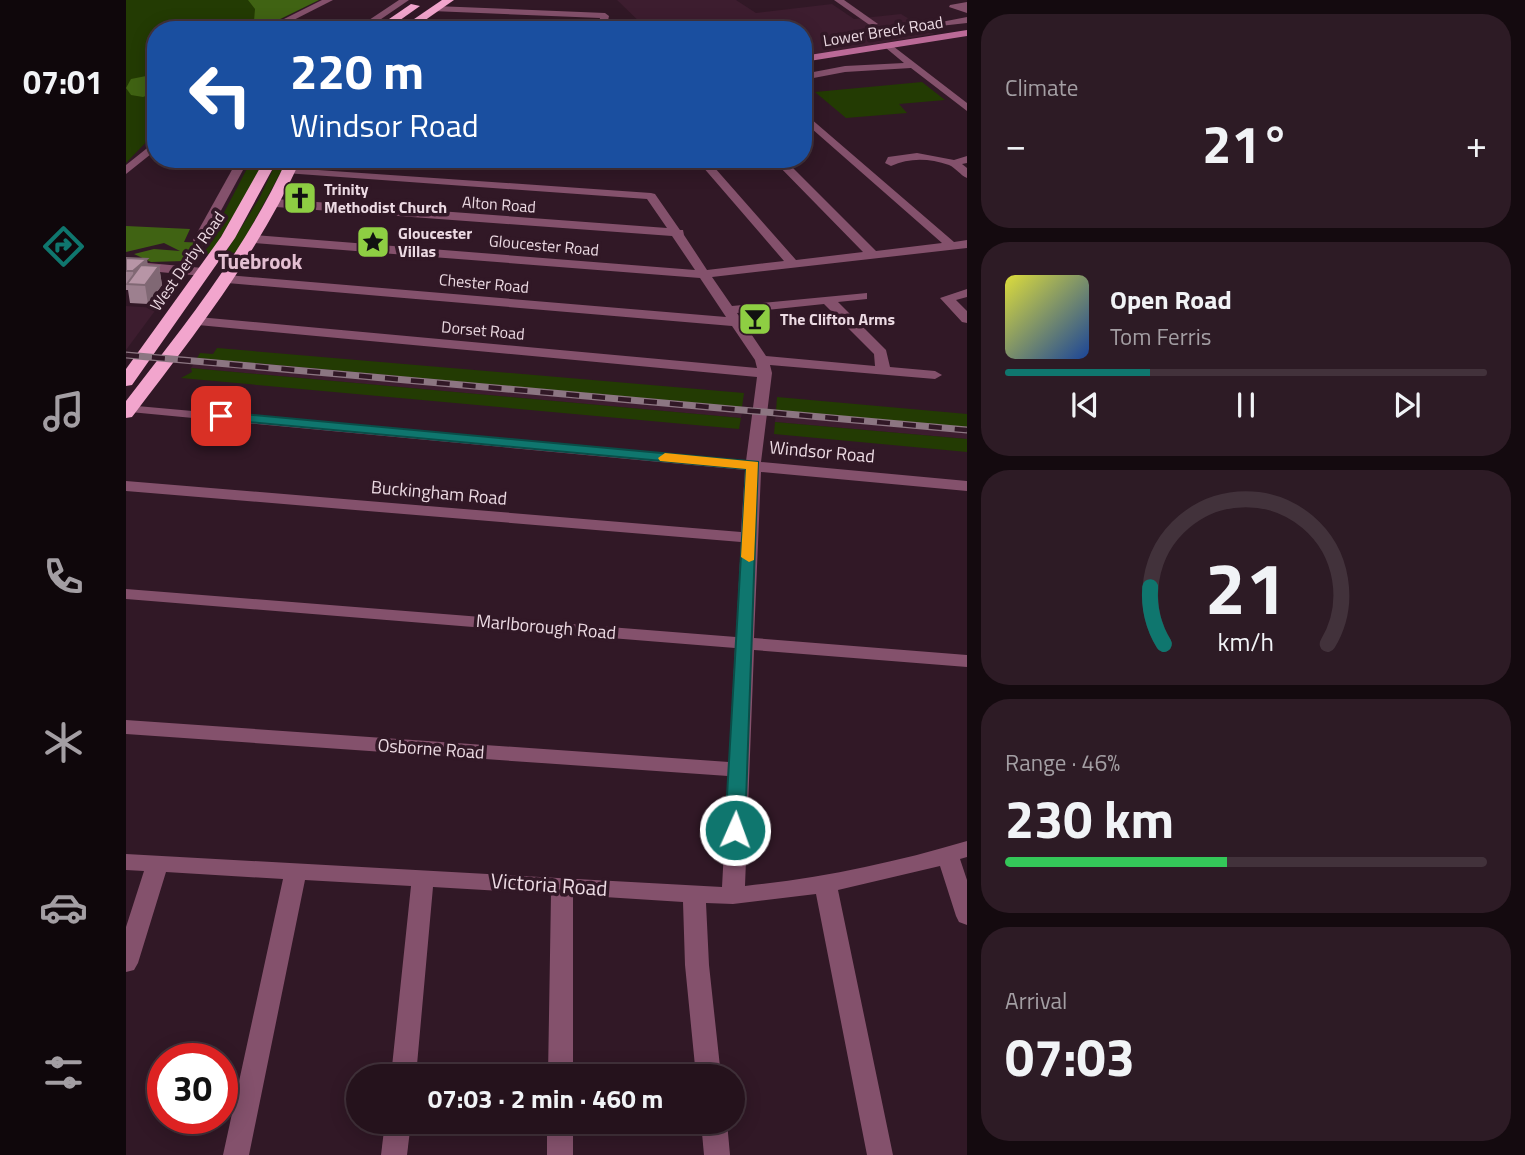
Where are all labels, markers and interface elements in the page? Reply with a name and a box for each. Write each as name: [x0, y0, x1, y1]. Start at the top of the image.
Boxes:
street label: Lower Breck Road: [821, 10, 945, 52]
text: 220 m: [290, 33, 424, 108]
icon: left: [175, 49, 266, 140]
text: 07:01: [23, 58, 103, 106]
text: Climate: [1005, 70, 1078, 105]
text: Windsor Road: [290, 101, 479, 149]
text: 21°: [1202, 104, 1290, 183]
text: −: [1005, 115, 1026, 173]
text: +: [1466, 115, 1487, 173]
place label: Trinity Methodist Church: [324, 177, 447, 219]
church icon: Trinity Methodist Church: [281, 179, 319, 217]
street label: Alton Road: [461, 189, 537, 219]
street label: West Derby Road: [144, 206, 230, 316]
place label: Gloucester Villas: [398, 221, 472, 263]
icon: directions: [39, 222, 88, 271]
place icon: Gloucester Villas: [354, 223, 392, 261]
street label: Gloucester Road: [488, 228, 600, 262]
district label: Tuebrook: [218, 245, 302, 277]
street label: Chester Road: [438, 267, 530, 299]
text: Open Road: [1110, 280, 1232, 319]
bar icon: The Clifton Arms: [736, 300, 774, 338]
place label: The Clifton Arms: [780, 307, 895, 331]
street label: Dorset Road: [440, 314, 526, 346]
text: Tom Ferris: [1110, 319, 1211, 354]
pin: [191, 386, 251, 446]
icon: previous: [1066, 386, 1104, 424]
icon: pause: [1227, 386, 1265, 424]
icon: next: [1388, 386, 1426, 424]
icon: music: [39, 387, 88, 436]
icon: arrive: [202, 397, 240, 435]
street label: Windsor Road: [768, 433, 876, 470]
street label: Buckingham Road: [370, 473, 508, 512]
text: 21: [1205, 532, 1287, 642]
icon: phone: [39, 552, 88, 601]
street label: Marlborough Road: [475, 607, 617, 646]
text: km/h: [1218, 622, 1274, 660]
icon: climate: [39, 718, 88, 767]
street label: Osborne Road: [377, 731, 485, 766]
text: Range · 46%: [1005, 745, 1120, 780]
text: 230 km: [1005, 779, 1174, 858]
position arrow: [698, 793, 772, 867]
street label: Victoria Road: [490, 864, 609, 904]
icon: car: [39, 883, 88, 932]
text: Arrival: [1005, 983, 1067, 1018]
text: 07:03: [1005, 1017, 1135, 1096]
speed limit sign: 30: [147, 1043, 238, 1134]
icon: filters: [39, 1048, 88, 1097]
text: 07:03 · 2 min · 460 m: [428, 1079, 663, 1118]

